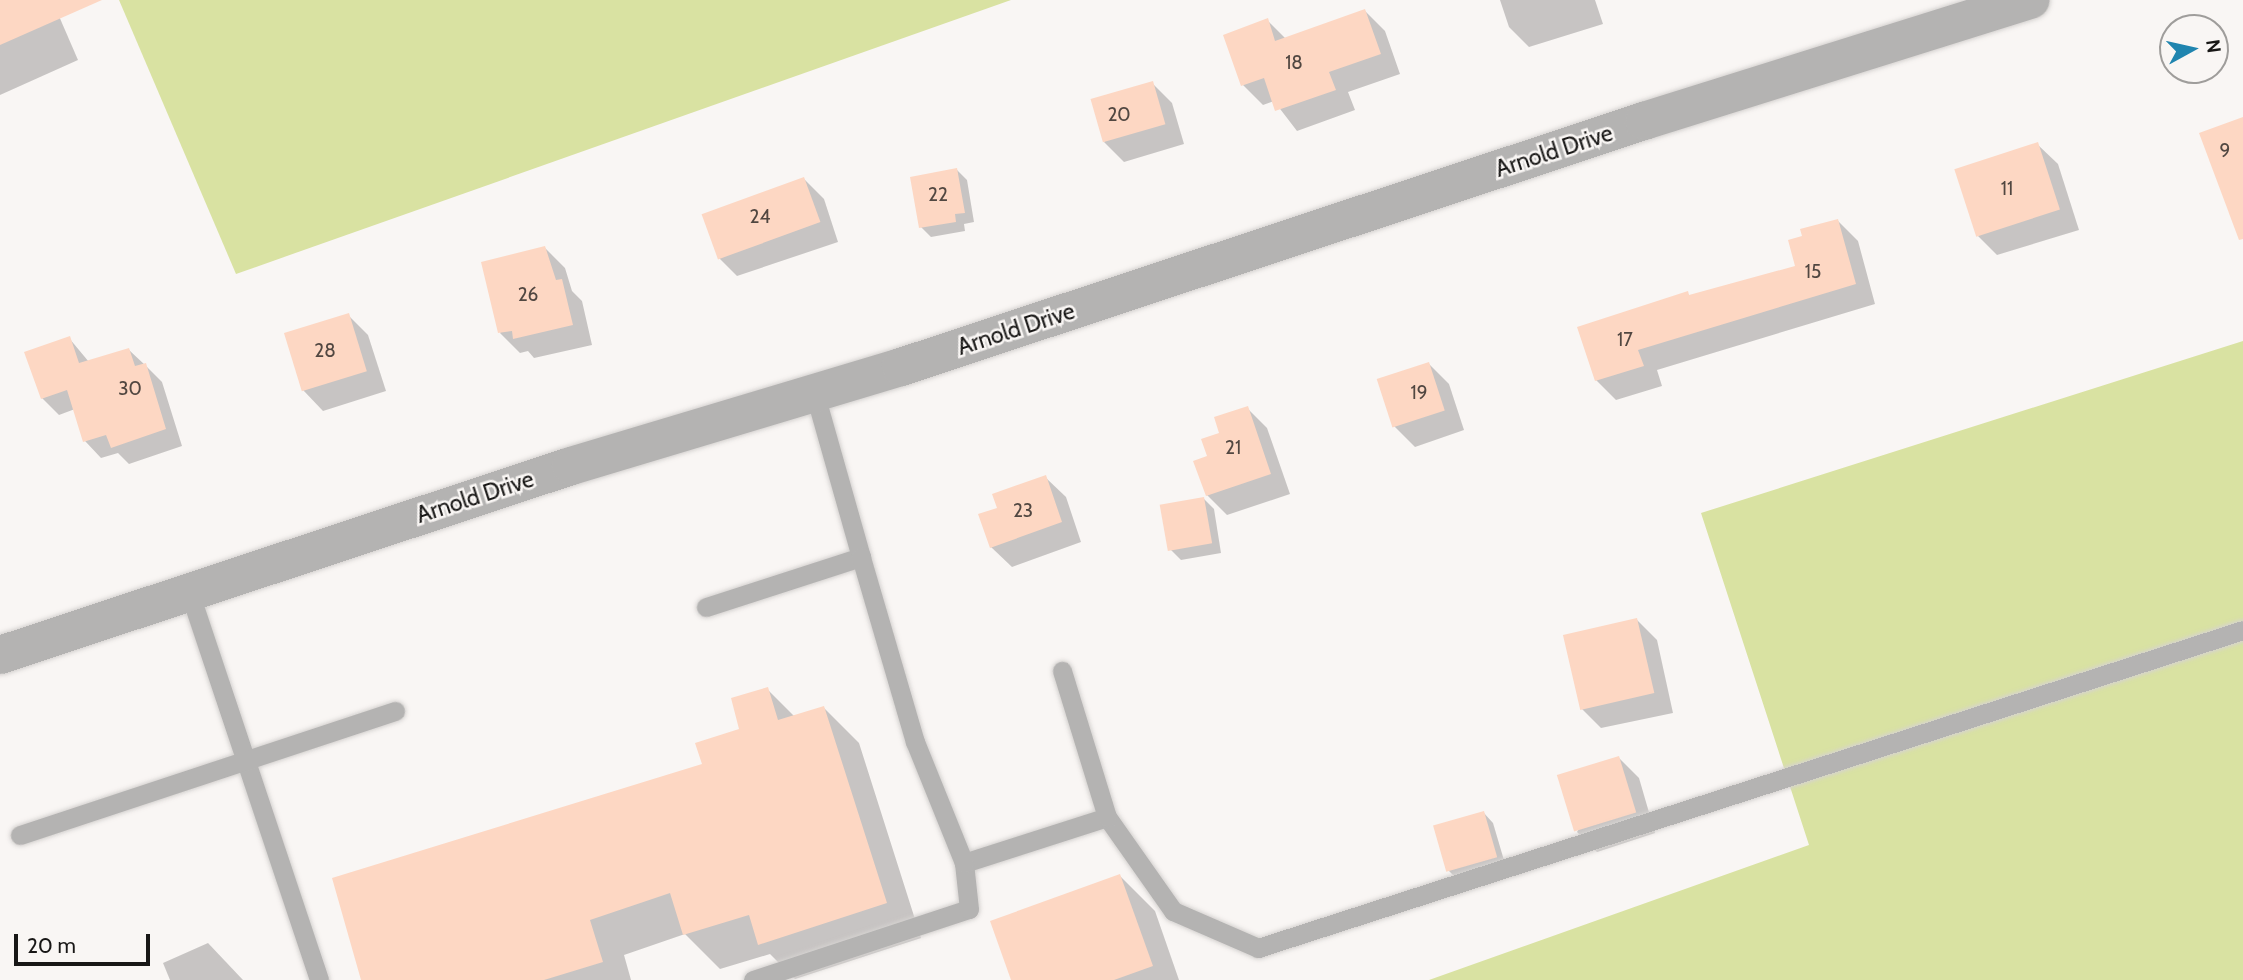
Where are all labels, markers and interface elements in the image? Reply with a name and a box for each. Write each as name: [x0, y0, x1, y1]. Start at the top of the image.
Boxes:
north arrow: [2159, 14, 2229, 84]
text: N: [2201, 38, 2226, 55]
house number: 18: [1285, 52, 1303, 74]
house number: 20: [1107, 104, 1131, 126]
street label: Arnold Drive: [1492, 119, 1616, 183]
house number: 9: [2220, 140, 2230, 162]
house number: 11: [2001, 178, 2013, 200]
house number: 22: [928, 184, 948, 206]
house number: 24: [750, 206, 770, 228]
house number: 15: [1805, 261, 1821, 283]
house number: 26: [518, 284, 538, 306]
street label: Arnold Drive: [954, 297, 1078, 361]
house number: 17: [1617, 329, 1633, 351]
house number: 28: [314, 340, 336, 362]
house number: 30: [118, 378, 142, 400]
house number: 19: [1411, 382, 1427, 404]
house number: 21: [1225, 437, 1241, 459]
street label: Arnold Drive: [413, 465, 537, 529]
house number: 23: [1013, 500, 1033, 522]
scale bar: [18, 920, 154, 964]
text: 20 m: [27, 933, 76, 958]

